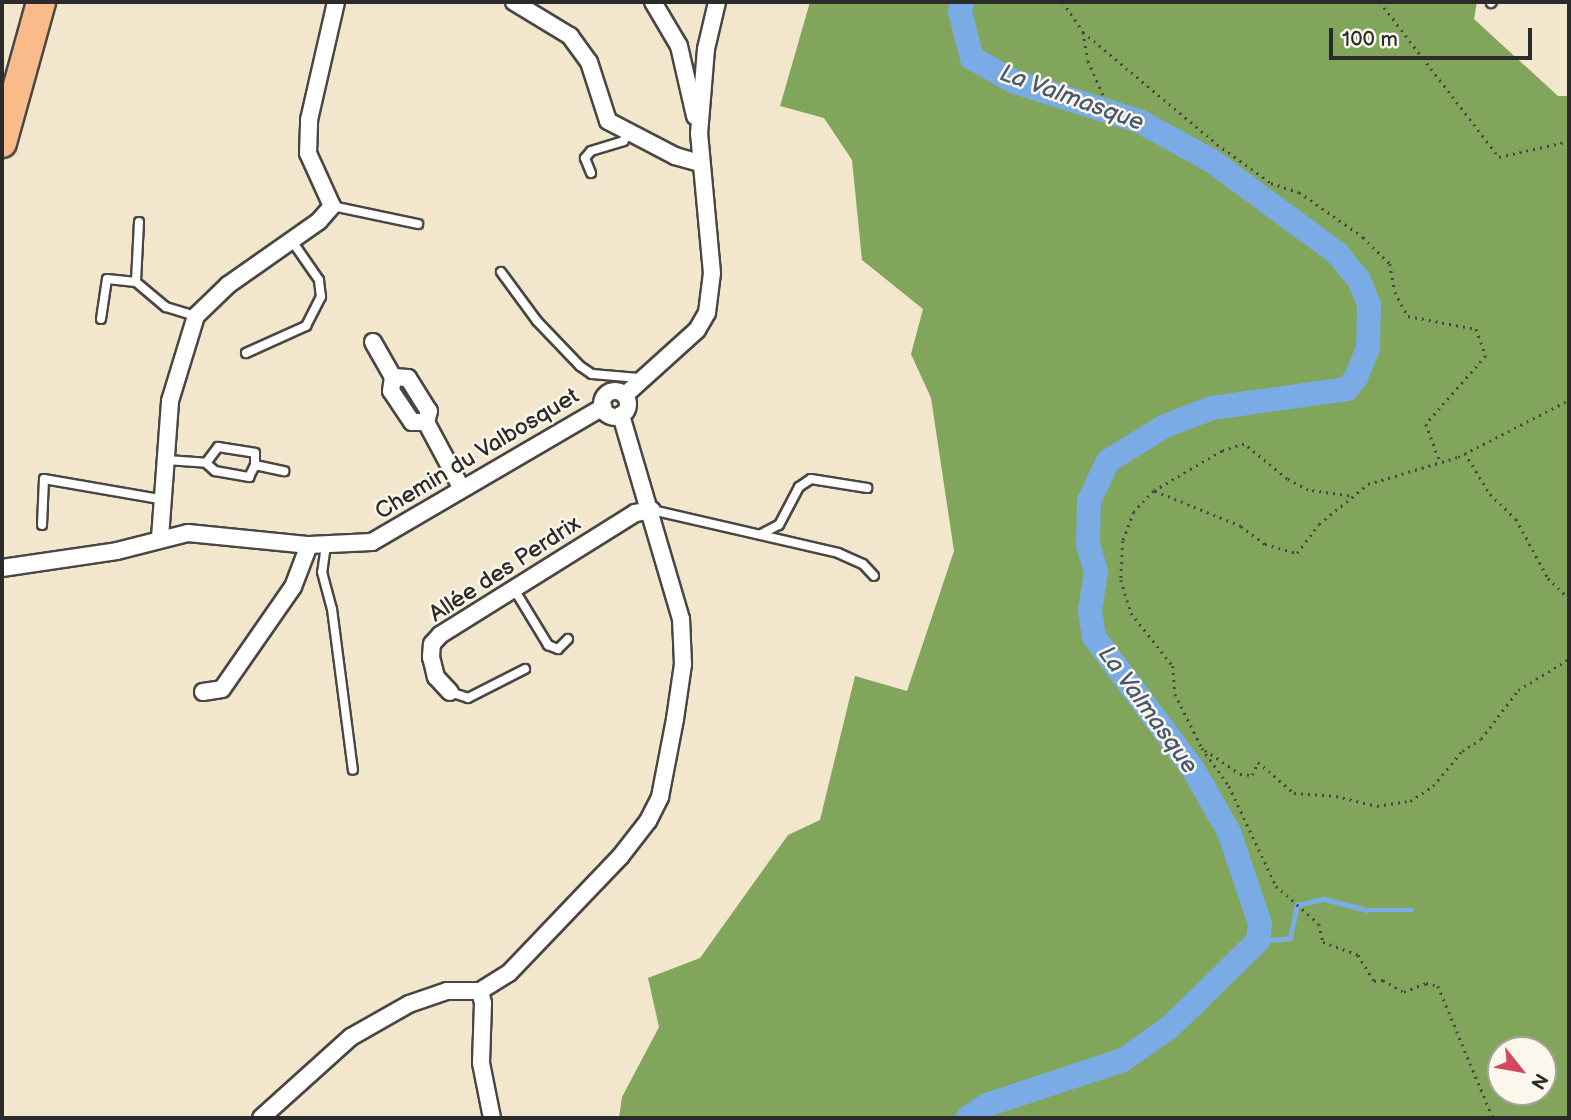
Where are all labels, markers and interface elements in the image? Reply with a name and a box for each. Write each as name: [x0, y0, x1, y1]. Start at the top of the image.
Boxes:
scale bar: [1333, 14, 1536, 58]
text: 100 m: [1342, 27, 1398, 52]
water label: La Valmasque: [996, 59, 1148, 137]
street label: Chemin du Valbosquet: [370, 382, 584, 526]
street label: Allée des Perdrix: [424, 510, 586, 628]
water label: La Valmasque: [1092, 640, 1204, 780]
north arrow: [1487, 1036, 1557, 1106]
text: N: [1525, 1069, 1552, 1093]

